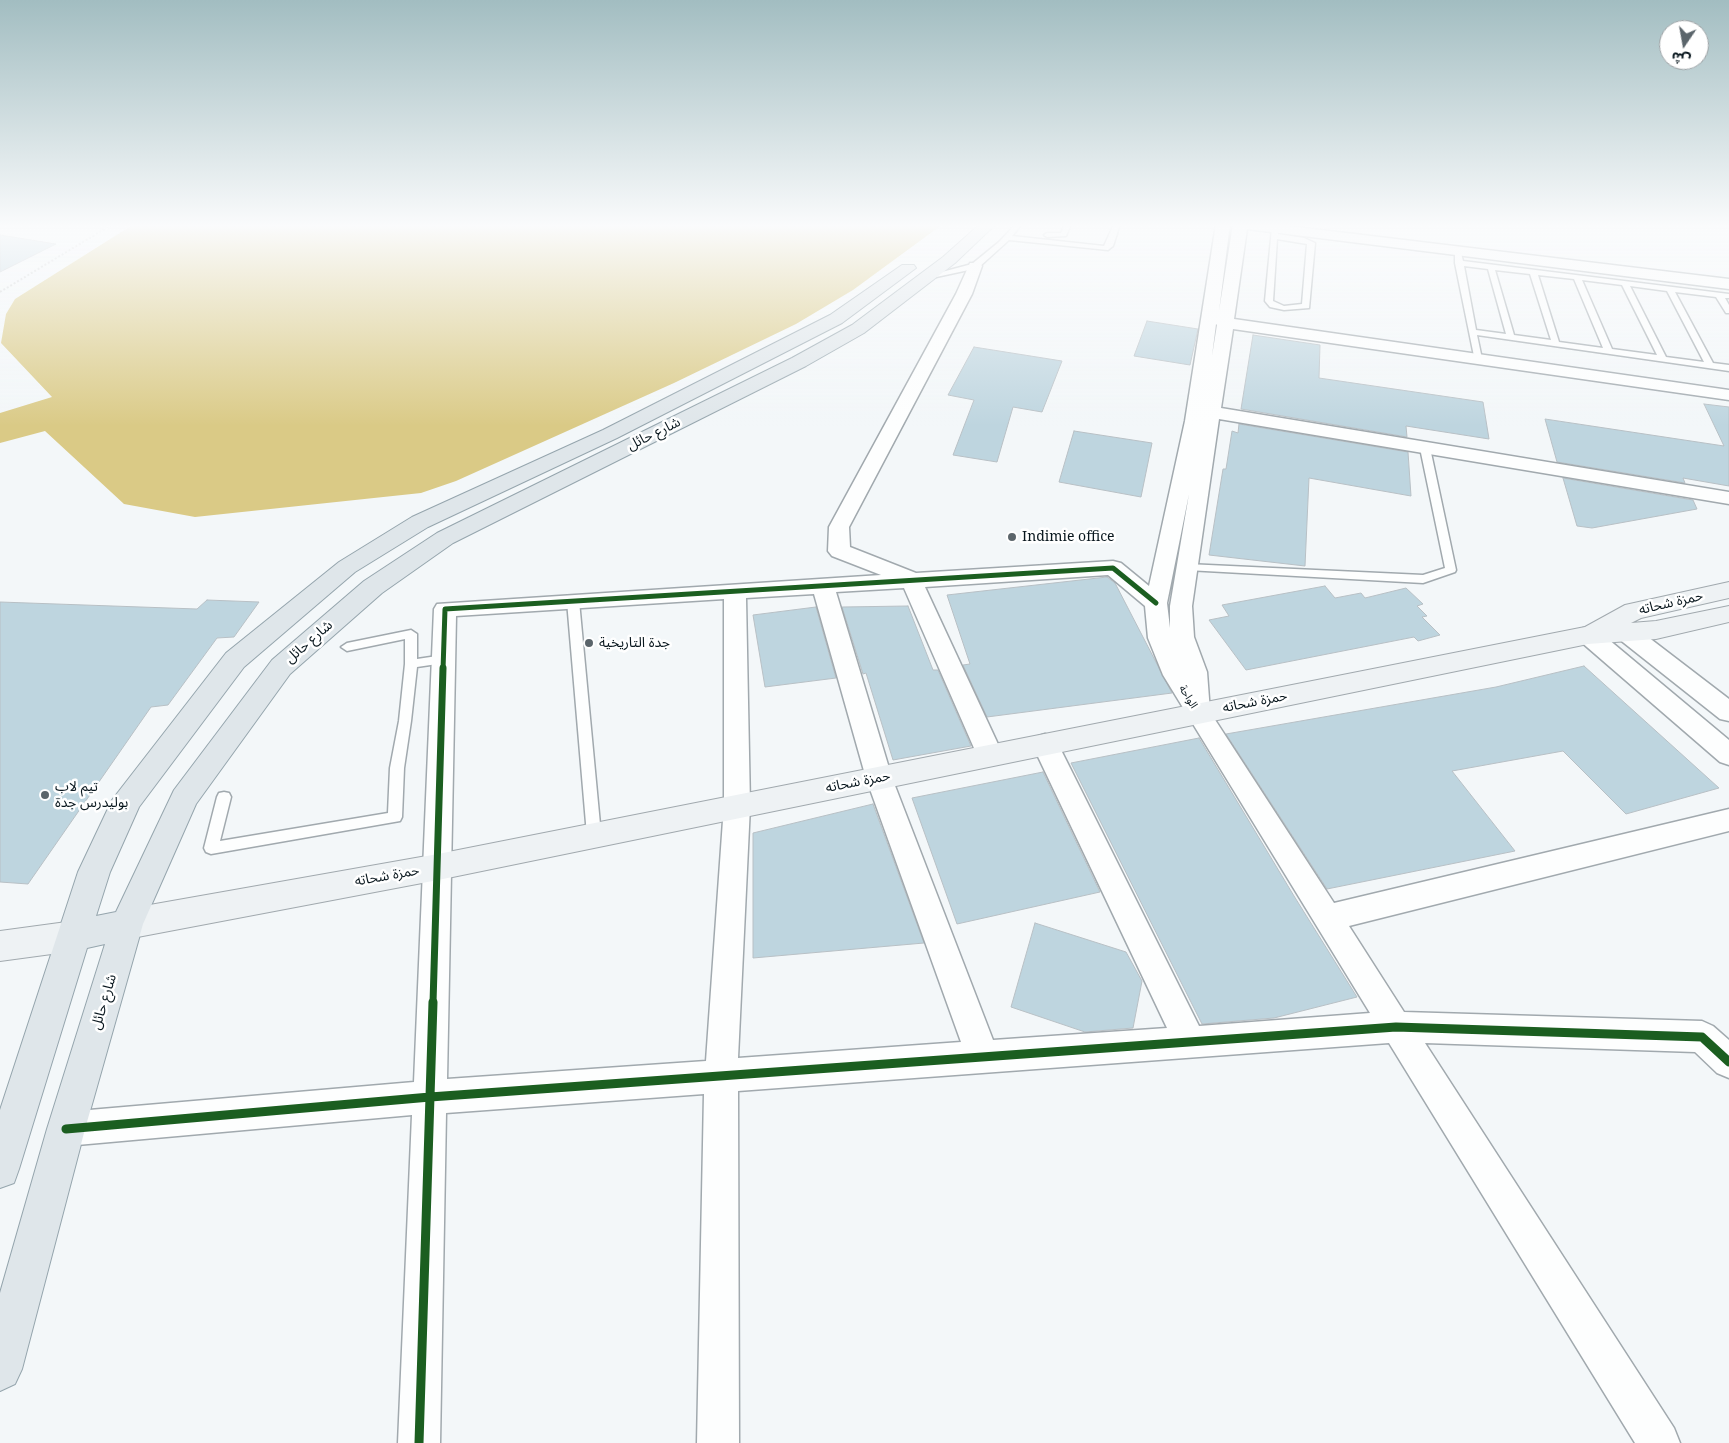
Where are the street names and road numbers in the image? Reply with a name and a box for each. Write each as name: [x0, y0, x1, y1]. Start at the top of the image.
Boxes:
street label: شارع حائل: [625, 414, 683, 454]
street label: حمزة شحاته: [1637, 587, 1705, 619]
street label: شارع حائل: [282, 617, 336, 667]
street label: الواحة: [1176, 683, 1200, 711]
street label: حمزة شحاته: [1221, 687, 1289, 717]
street label: حمزة شحاته: [824, 767, 892, 797]
street label: حمزة شحاته: [353, 862, 421, 890]
street label: شارع حائل: [88, 972, 120, 1032]

